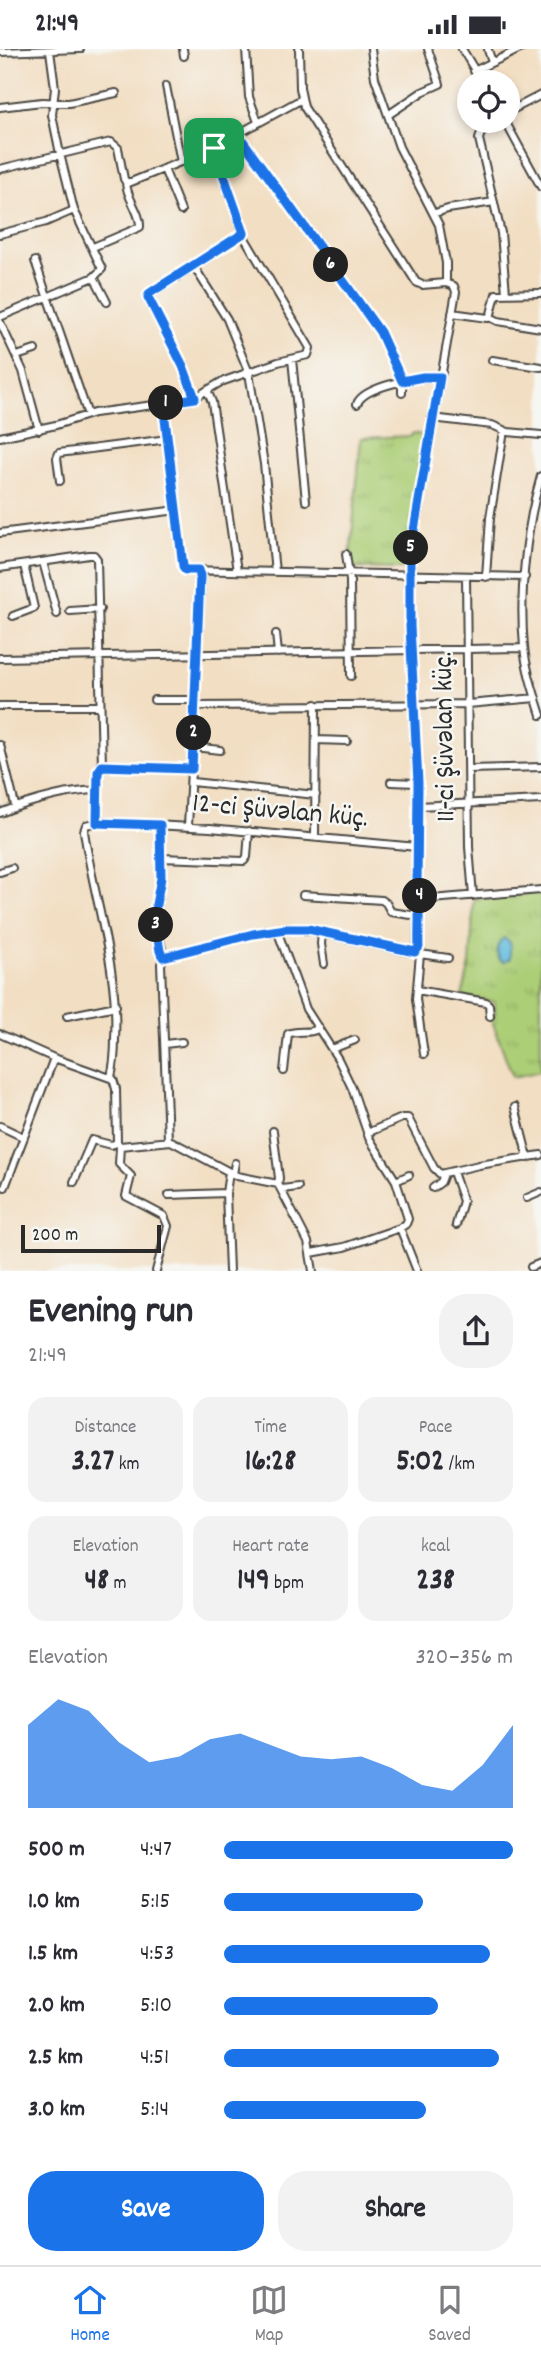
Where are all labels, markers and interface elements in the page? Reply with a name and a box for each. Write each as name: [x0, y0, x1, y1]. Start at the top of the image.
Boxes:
text: 21:49: [35, 6, 79, 43]
map controls: [457, 70, 520, 133]
button: locate: [457, 70, 520, 133]
pin: [184, 118, 244, 178]
icon: arrive: [195, 129, 233, 167]
pin: 6: [314, 247, 348, 283]
text: 6: [326, 251, 335, 278]
pin: 1: [148, 385, 184, 421]
text: 1: [163, 389, 168, 416]
pin: 5: [394, 531, 428, 565]
text: 5: [406, 534, 415, 561]
street label: 11-ci Şüvəlan küç.: [426, 651, 468, 823]
pin: 2: [176, 715, 212, 751]
text: 2: [189, 719, 198, 746]
street label: 12-ci Şüvəlan küç.: [190, 785, 370, 841]
pin: 4: [402, 879, 438, 913]
text: 4: [416, 882, 423, 909]
pin: 3: [138, 907, 174, 943]
text: 3: [151, 911, 160, 938]
scale bar: [21, 1222, 161, 1254]
text: 200 m: [32, 1223, 78, 1250]
text: Evening run: [28, 1286, 193, 1341]
button: share: [439, 1294, 513, 1368]
text: 21:49: [28, 1340, 67, 1373]
text: Distance: [75, 1415, 136, 1442]
text: Time: [254, 1415, 287, 1442]
text: Pace: [419, 1415, 452, 1442]
text: 3.27: [71, 1442, 114, 1485]
text: 16:28: [245, 1442, 296, 1485]
text: 5:02: [396, 1442, 444, 1485]
text: km: [114, 1452, 140, 1479]
text: /km: [444, 1452, 475, 1479]
text: Elevation: [72, 1534, 139, 1561]
text: Heart rate: [232, 1534, 309, 1561]
text: kcal: [421, 1534, 450, 1561]
text: 48: [85, 1561, 109, 1604]
text: 149: [237, 1561, 270, 1604]
text: 238: [416, 1561, 455, 1604]
text: m: [109, 1571, 126, 1598]
text: bpm: [270, 1571, 304, 1598]
text: Elevation: [28, 1642, 108, 1675]
text: 320–356 m: [416, 1642, 513, 1675]
text: 500 m: [28, 1834, 85, 1867]
text: 4:47: [140, 1834, 172, 1867]
text: 1.0 km: [28, 1886, 80, 1919]
text: 5:15: [140, 1886, 170, 1919]
text: 1.5 km: [28, 1938, 78, 1971]
text: 4:53: [140, 1938, 174, 1971]
text: 2.0 km: [28, 1990, 85, 2023]
text: 5:10: [140, 1990, 172, 2023]
text: 2.5 km: [28, 2042, 83, 2075]
text: 4:51: [140, 2042, 169, 2075]
text: 3.0 km: [28, 2094, 85, 2127]
text: 5:14: [140, 2094, 169, 2127]
button: Save: [28, 2171, 264, 2251]
button: Share: [278, 2171, 513, 2251]
tab: Home: [70, 2281, 110, 2350]
tab: Map: [250, 2281, 288, 2350]
tab: Saved: [428, 2281, 471, 2350]

